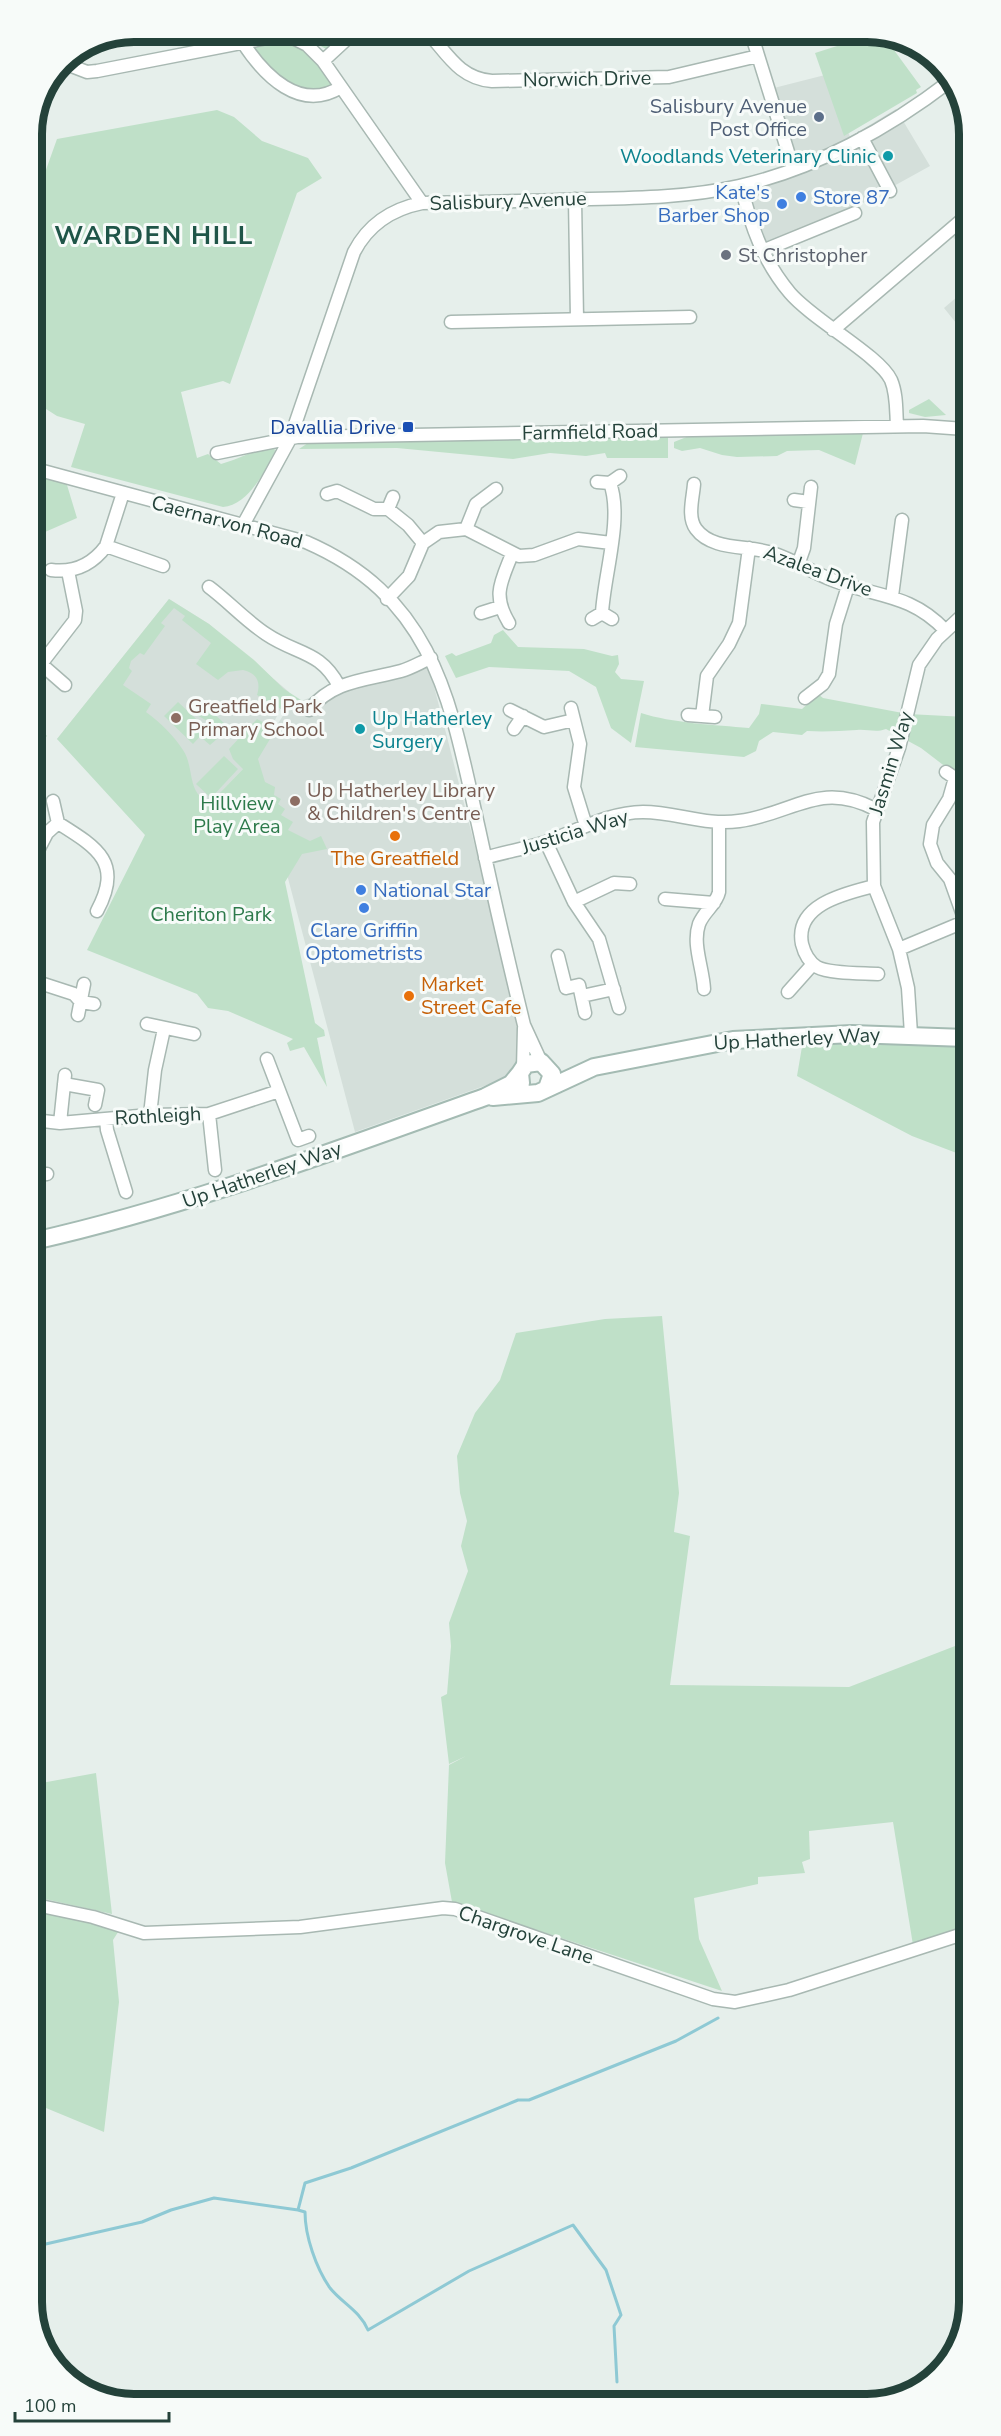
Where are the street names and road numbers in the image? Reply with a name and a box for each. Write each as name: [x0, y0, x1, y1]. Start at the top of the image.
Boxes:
street label: Norwich Drive: [523, 64, 651, 94]
street label: Salisbury Avenue: [429, 185, 587, 217]
street label: Farmfield Road: [522, 417, 658, 447]
street label: Caernarvon Road: [148, 489, 306, 555]
street label: Azalea Drive: [760, 539, 876, 603]
street label: Jasmin Way: [862, 707, 920, 819]
street label: Justicia Way: [517, 803, 632, 861]
street label: Up Hatherley Way: [713, 1021, 882, 1057]
street label: Rothleigh: [114, 1100, 202, 1132]
street label: Up Hatherley Way: [179, 1135, 346, 1215]
street label: Chargrove Lane: [455, 1899, 597, 1971]

